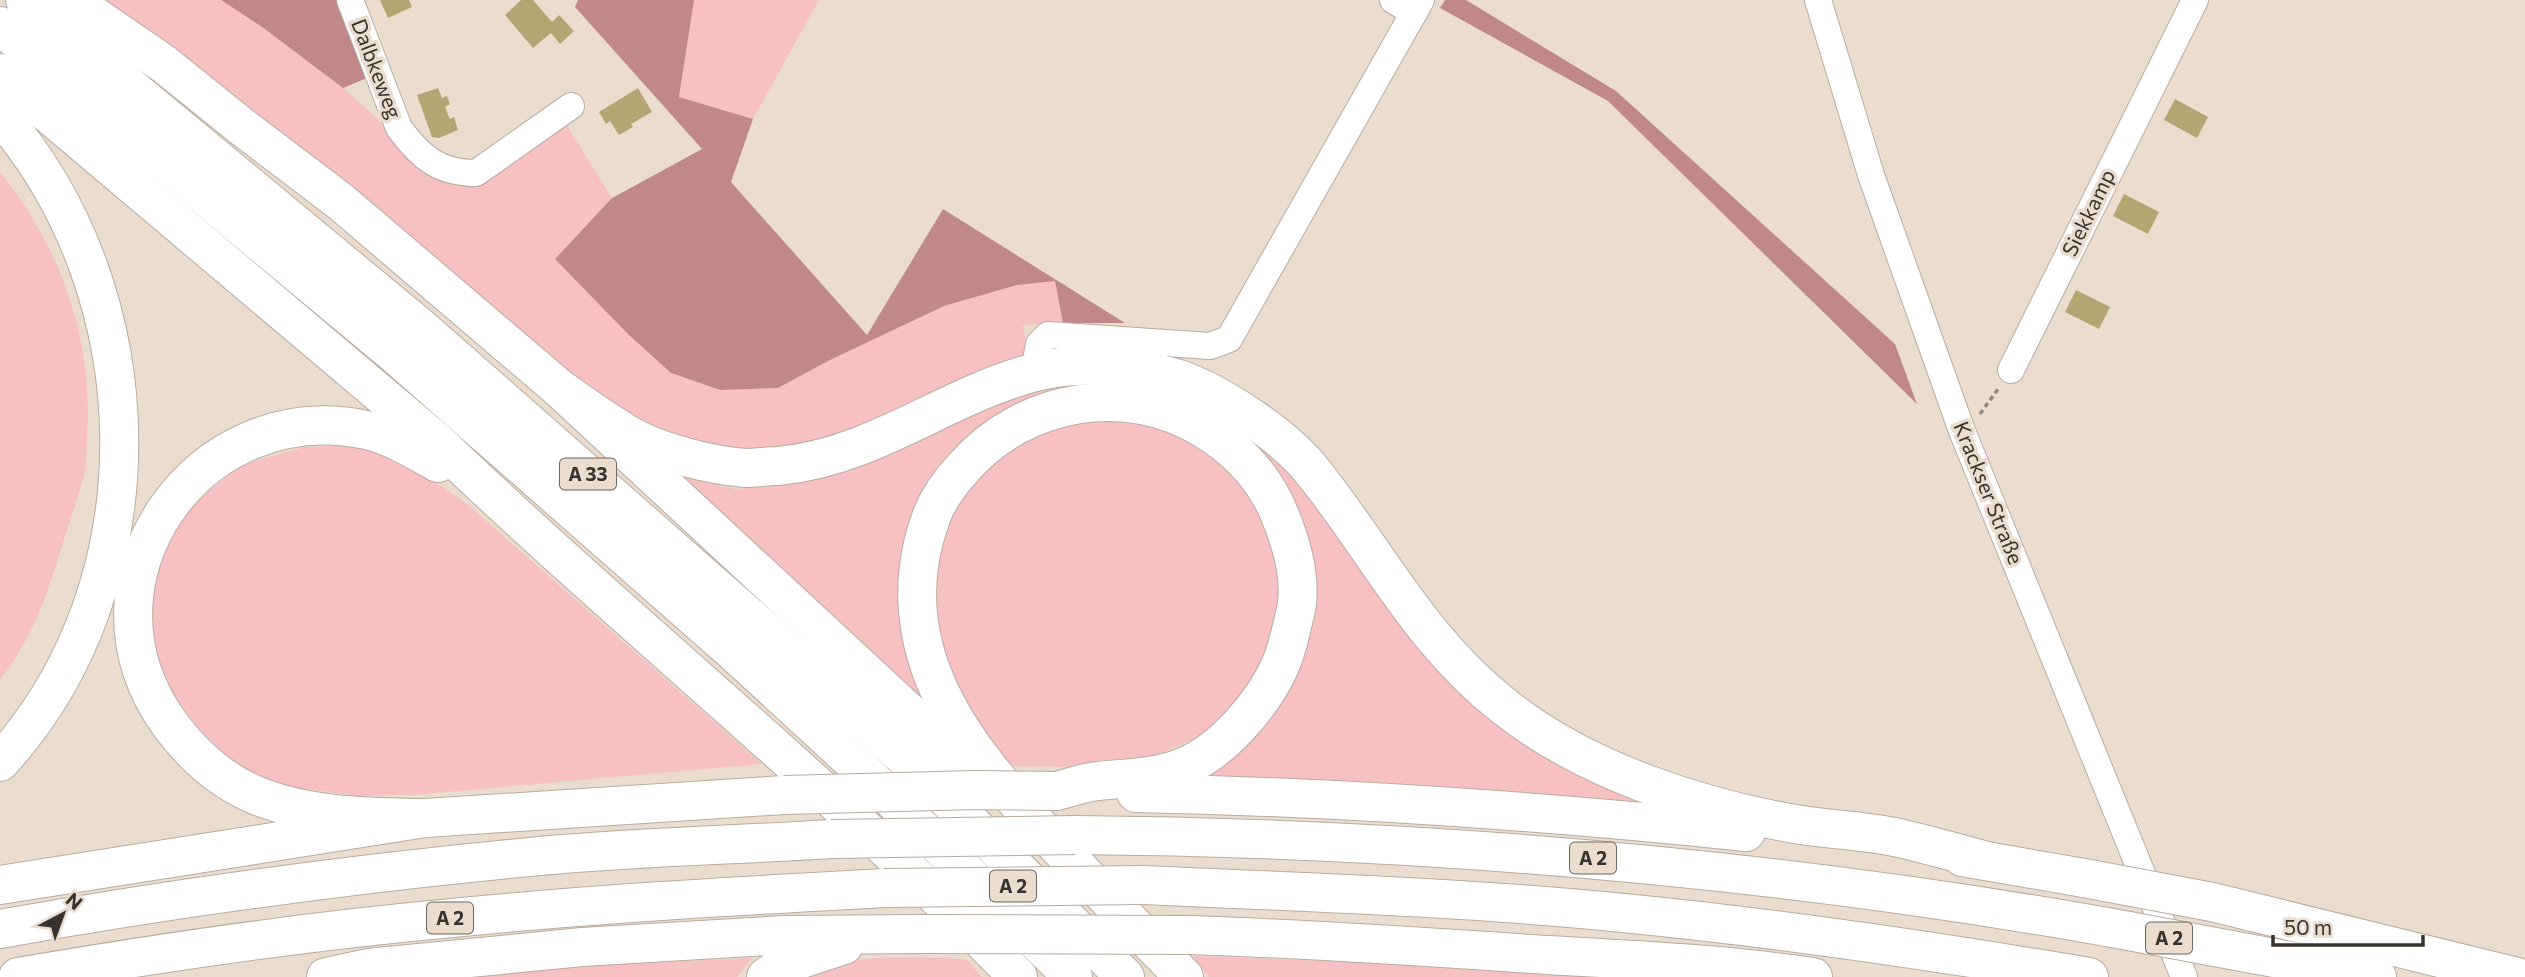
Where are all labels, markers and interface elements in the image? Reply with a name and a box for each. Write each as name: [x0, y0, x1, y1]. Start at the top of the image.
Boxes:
street label: Dalbkeweg: [347, 15, 408, 122]
street label: Siekkamp: [2056, 165, 2119, 260]
street label: Krackser Straße: [1949, 417, 2029, 567]
road number: A 33: [560, 458, 616, 489]
road number: A 2: [1570, 842, 1616, 874]
road number: A 2: [990, 870, 1036, 902]
north arrow: [28, 879, 98, 949]
text: N: [62, 887, 87, 914]
road number: A 2: [427, 902, 473, 934]
scale bar: [2273, 904, 2424, 948]
text: 50 m: [2284, 914, 2332, 939]
road number: A 2: [2146, 922, 2192, 954]

